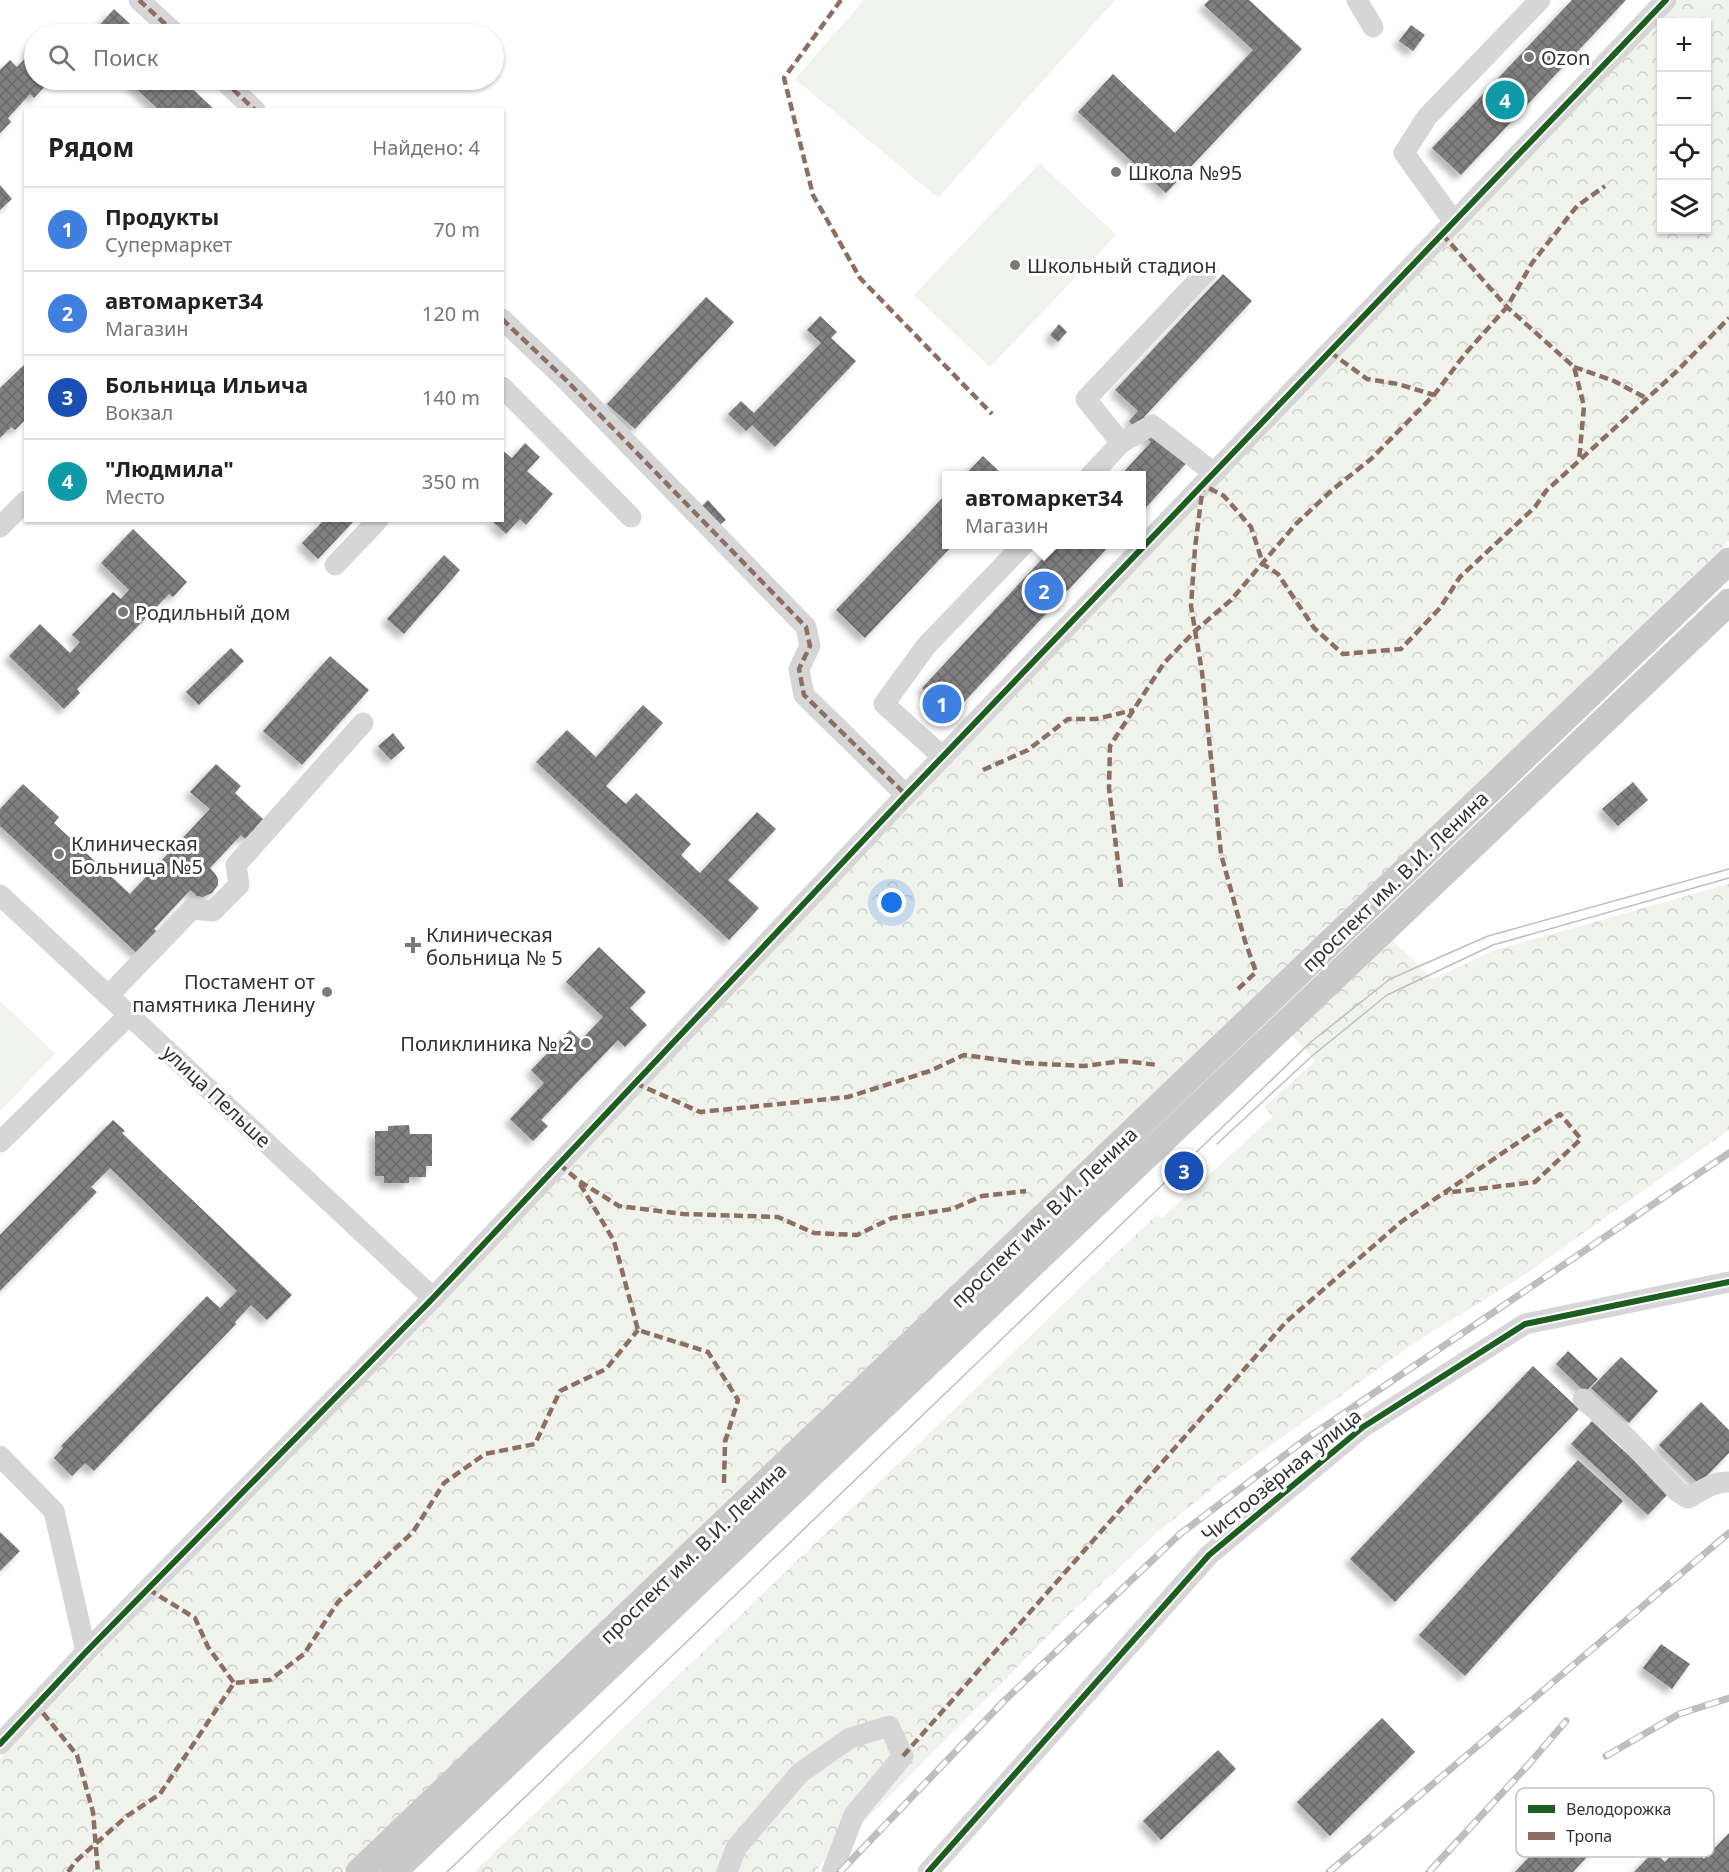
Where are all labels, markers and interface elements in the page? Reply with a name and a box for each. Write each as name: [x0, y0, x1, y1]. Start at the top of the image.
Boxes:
map controls: [1657, 18, 1711, 234]
button: +: [1657, 18, 1711, 72]
search box: [24, 24, 504, 90]
icon: search: [45, 41, 78, 74]
text: Поиск: [93, 42, 158, 72]
place label: Ozon: [1541, 44, 1590, 71]
marker: Ozon: [1522, 50, 1536, 64]
button: −: [1657, 72, 1711, 126]
pin: 4: [1486, 78, 1524, 122]
button: locate: [1657, 126, 1711, 180]
text: Рядом: [48, 129, 134, 165]
text: Найдено: 4: [372, 134, 480, 161]
place label: Школа №95: [1128, 159, 1242, 186]
marker: Школа №95: [1109, 165, 1123, 179]
button: layers: [1657, 180, 1711, 234]
text: Продукты: [105, 201, 219, 231]
text: 1: [62, 216, 73, 243]
text: 70 m: [433, 216, 480, 243]
text: Супермаркет: [105, 231, 232, 258]
place label: Школьный стадион: [1027, 252, 1217, 279]
marker: Школьный стадион: [1008, 258, 1022, 272]
text: автомаркет34: [105, 285, 263, 315]
text: 2: [62, 300, 73, 327]
text: 120 m: [422, 300, 480, 327]
text: Магазин: [105, 315, 189, 342]
text: Больница Ильича: [105, 369, 308, 399]
text: 3: [62, 384, 73, 411]
text: 140 m: [422, 384, 480, 411]
text: Вокзал: [105, 399, 173, 426]
text: "Людмила": [105, 453, 234, 483]
text: 4: [62, 468, 73, 495]
text: 350 m: [422, 468, 480, 495]
popup: [942, 471, 1146, 549]
text: автомаркет34: [965, 482, 1123, 512]
text: Место: [105, 483, 165, 510]
text: Магазин: [965, 512, 1049, 539]
pin: 2: [1024, 568, 1064, 614]
place label: Родильный дом: [135, 599, 290, 626]
marker: Родильный дом: [116, 605, 130, 619]
pin: 1: [922, 682, 962, 726]
street label: проспект им. В.И. Ленина: [1296, 785, 1494, 977]
place label: Клиническая Больница №5: [71, 830, 203, 880]
marker: Клиническая Больница №5: [52, 847, 66, 861]
your location: [877, 888, 906, 917]
place label: Клиническая больница № 5: [426, 921, 563, 971]
marker: Клиническая больница № 5: [404, 936, 422, 954]
place label: Постамент от памятника Ленину: [132, 968, 316, 1018]
marker: Постамент от памятника Ленину: [320, 985, 334, 999]
place label: Поликлиника № 2: [400, 1030, 574, 1057]
marker: Поликлиника № 2: [579, 1036, 593, 1050]
street label: улица Пельше: [157, 1039, 277, 1153]
street label: проспект им. В.И. Ленина: [945, 1121, 1143, 1313]
pin: 3: [1164, 1148, 1204, 1194]
street label: Чистоозёрная улица: [1195, 1402, 1367, 1548]
street label: проспект им. В.И. Ленина: [594, 1457, 792, 1649]
legend: [1516, 1788, 1714, 1857]
text: Велодорожка: [1566, 1798, 1671, 1820]
text: Тропа: [1566, 1825, 1612, 1847]

